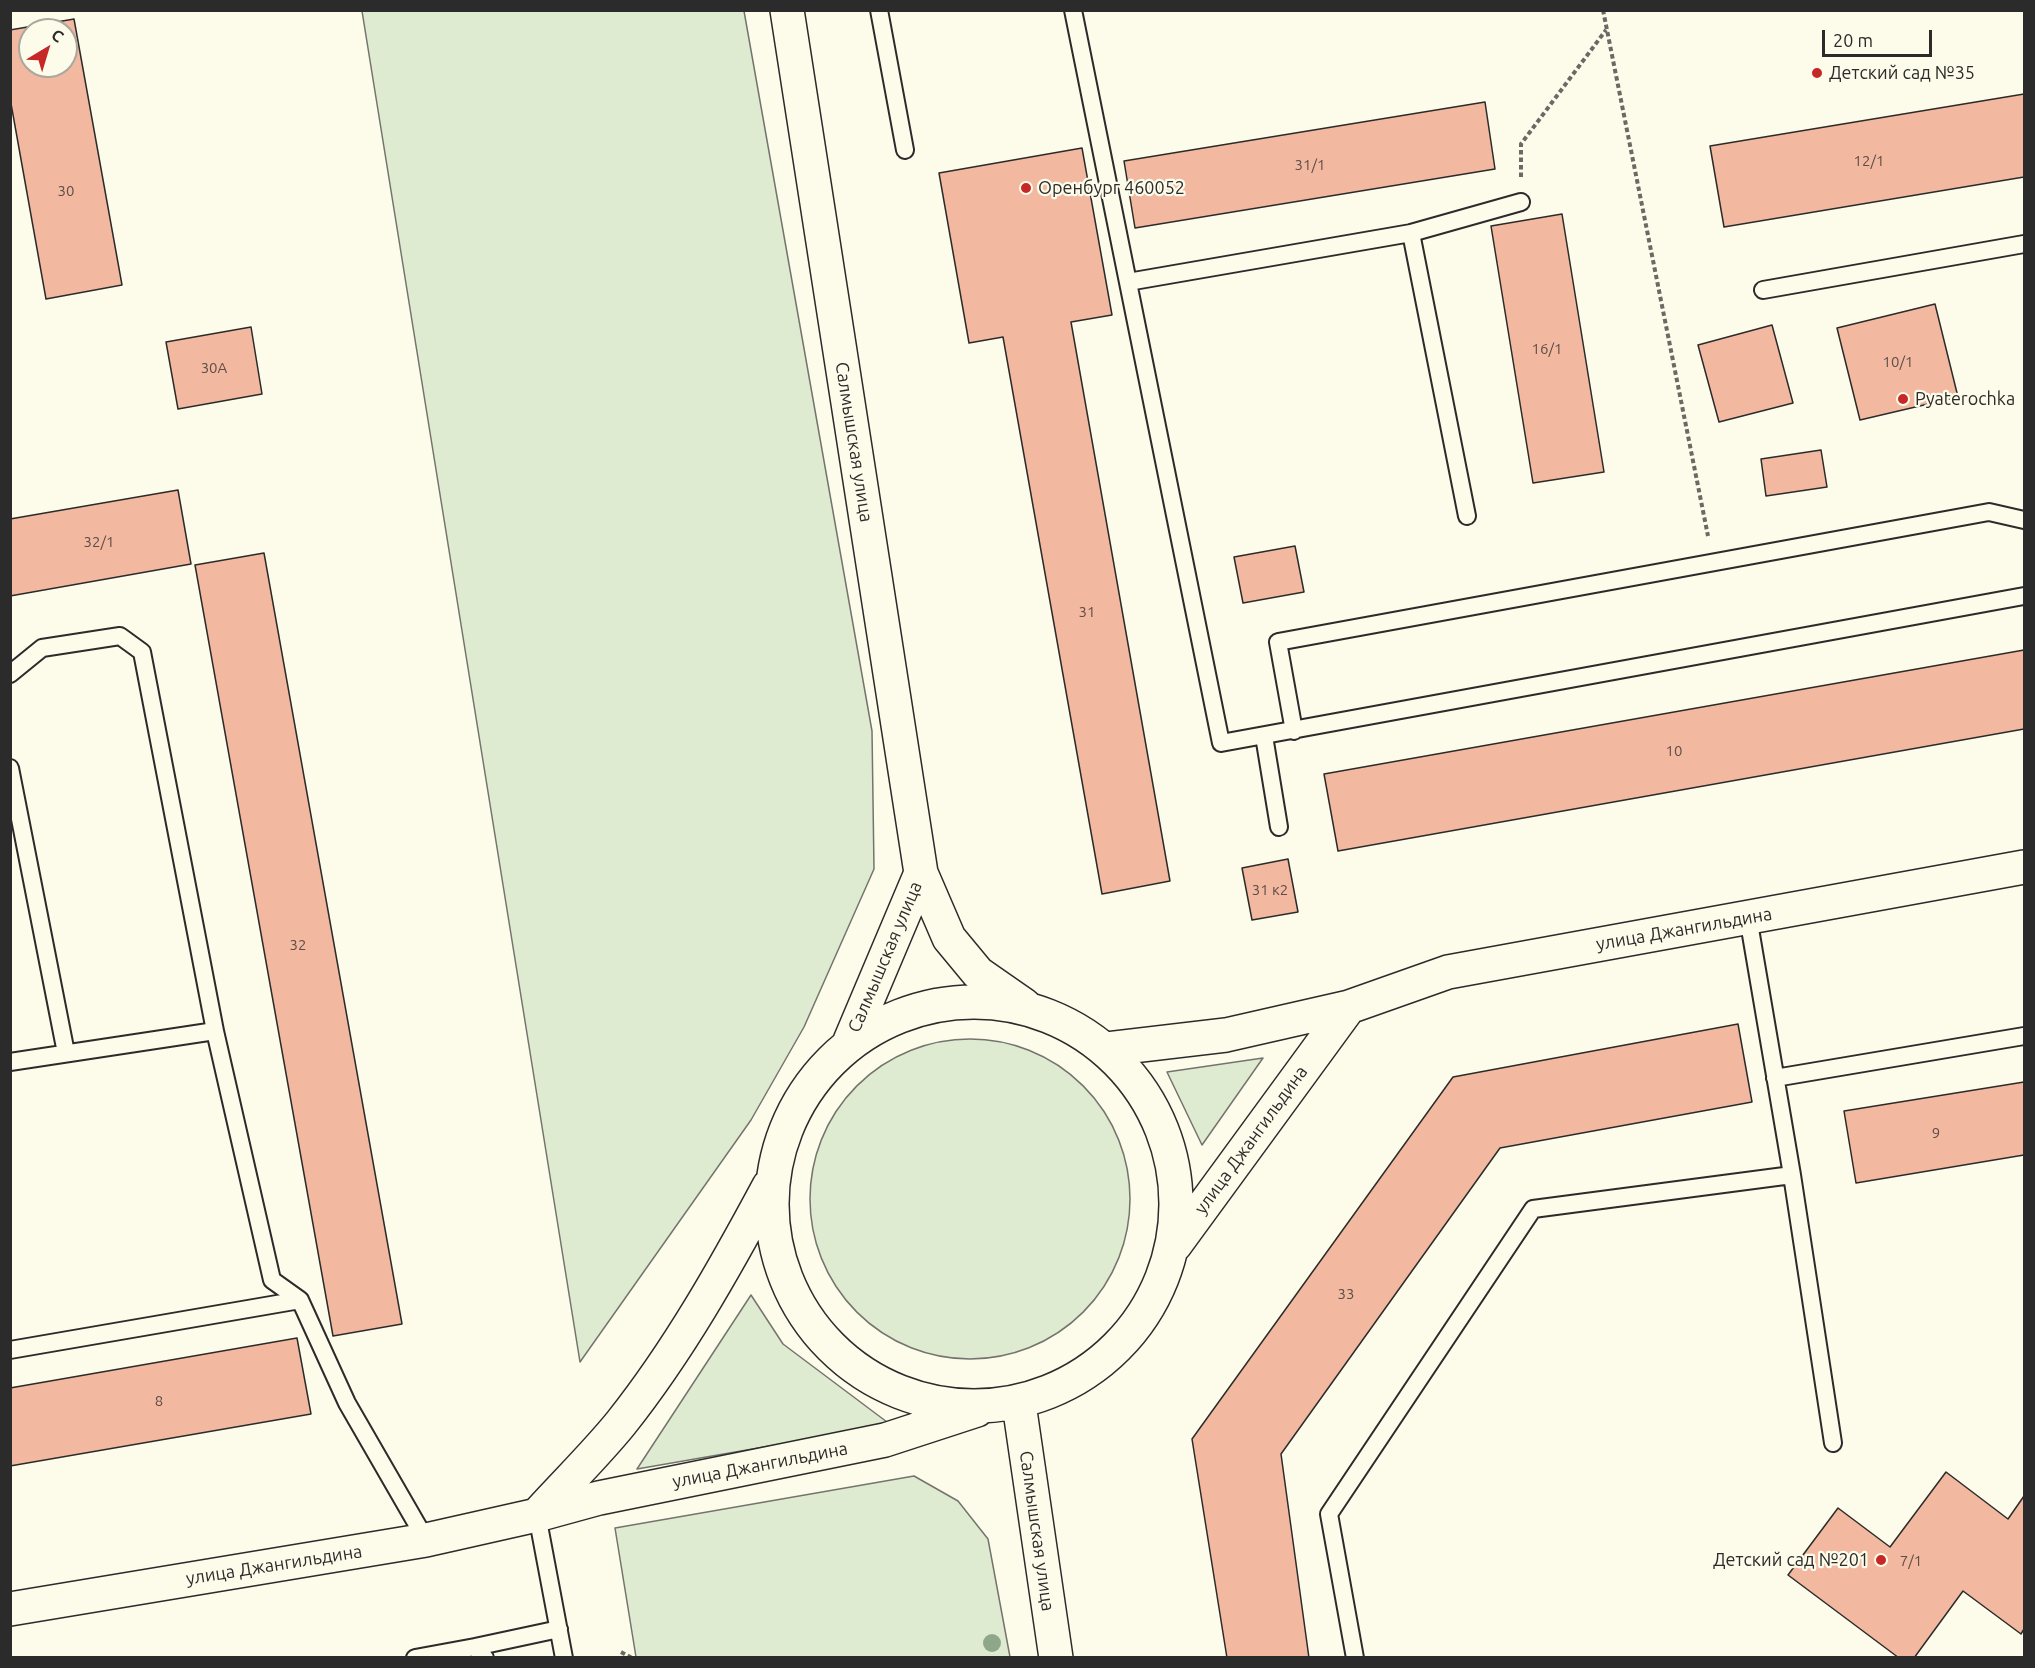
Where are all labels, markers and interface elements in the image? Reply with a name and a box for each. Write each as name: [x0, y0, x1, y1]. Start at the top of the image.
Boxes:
north arrow: [18, 18, 78, 78]
scale bar: [1825, 18, 1934, 56]
text: С: [48, 25, 67, 46]
text: 20 m: [1833, 30, 1873, 50]
place label: Детский сад №35: [1829, 62, 1975, 84]
marker: Детский сад №35: [1810, 66, 1824, 80]
house number: 12/1: [1854, 152, 1884, 170]
house number: 31/1: [1295, 156, 1325, 174]
place label: Оренбург 460052: [1038, 177, 1185, 199]
marker: Оренбург 460052: [1019, 181, 1033, 195]
house number: 30: [58, 182, 74, 200]
house number: 16/1: [1532, 340, 1562, 358]
house number: 10/1: [1883, 353, 1913, 371]
house number: 30А: [201, 359, 227, 377]
street label: Салмышская улица: [831, 360, 877, 524]
place label: Pyaterochka: [1915, 388, 2015, 410]
marker: Pyaterochka: [1896, 392, 1910, 406]
house number: 32/1: [84, 533, 114, 551]
house number: 31: [1079, 603, 1095, 621]
house number: 10: [1666, 742, 1682, 760]
street label: Салмышская улица: [843, 878, 927, 1036]
house number: 31 к2: [1252, 881, 1288, 899]
street label: улица Джангильдина: [1594, 903, 1774, 955]
house number: 32: [290, 936, 306, 954]
street label: улица Джангильдина: [1190, 1062, 1312, 1218]
house number: 9: [1932, 1124, 1940, 1142]
house number: 33: [1338, 1285, 1354, 1303]
house number: 8: [155, 1392, 163, 1410]
street label: улица Джангильдина: [671, 1437, 849, 1493]
street label: Салмышская улица: [1015, 1449, 1059, 1613]
street label: улица Джангильдина: [184, 1540, 364, 1590]
place label: Детский сад №201: [1713, 1549, 1869, 1571]
house number: 7/1: [1900, 1552, 1922, 1570]
marker: Детский сад №201: [1874, 1553, 1888, 1567]

